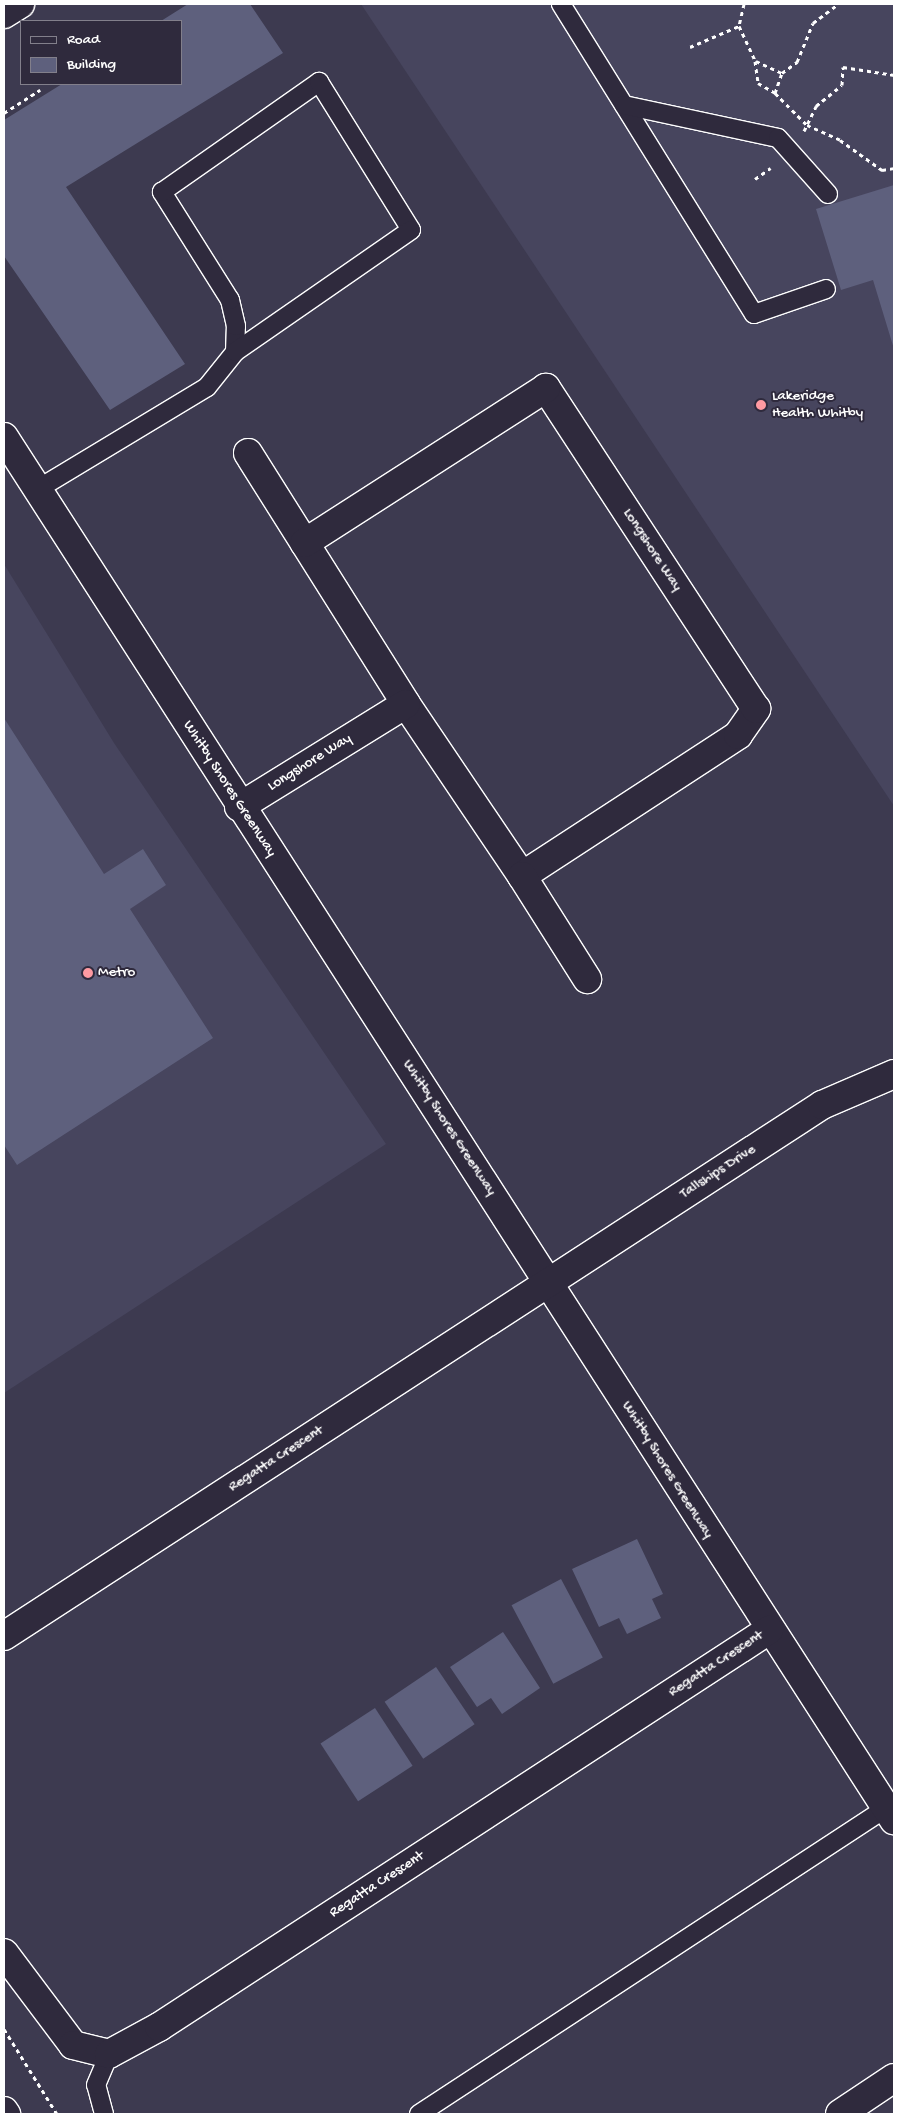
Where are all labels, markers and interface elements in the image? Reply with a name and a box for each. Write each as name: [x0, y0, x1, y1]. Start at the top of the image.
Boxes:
legend: [20, 20, 182, 85]
text: Road: [67, 31, 100, 49]
text: Building: [67, 56, 116, 74]
place label: Lakeridge Health Whitby: [772, 387, 863, 422]
marker: Lakeridge Health Whitby: [754, 398, 768, 412]
street label: Longshore Way: [618, 505, 686, 595]
street label: Whitby Shores Greenway: [178, 718, 280, 860]
street label: Longshore Way: [265, 730, 355, 796]
place label: Metro: [98, 964, 135, 982]
marker: Metro: [82, 967, 94, 979]
street label: Whitby Shores Greenway: [398, 1057, 500, 1199]
street label: Tallships Drive: [677, 1141, 759, 1203]
street label: Whitby Shores Greenway: [617, 1398, 717, 1542]
street label: Regatta Crescent: [225, 1422, 327, 1496]
street label: Regatta Crescent: [665, 1627, 767, 1701]
street label: Regatta Crescent: [326, 1848, 428, 1922]

